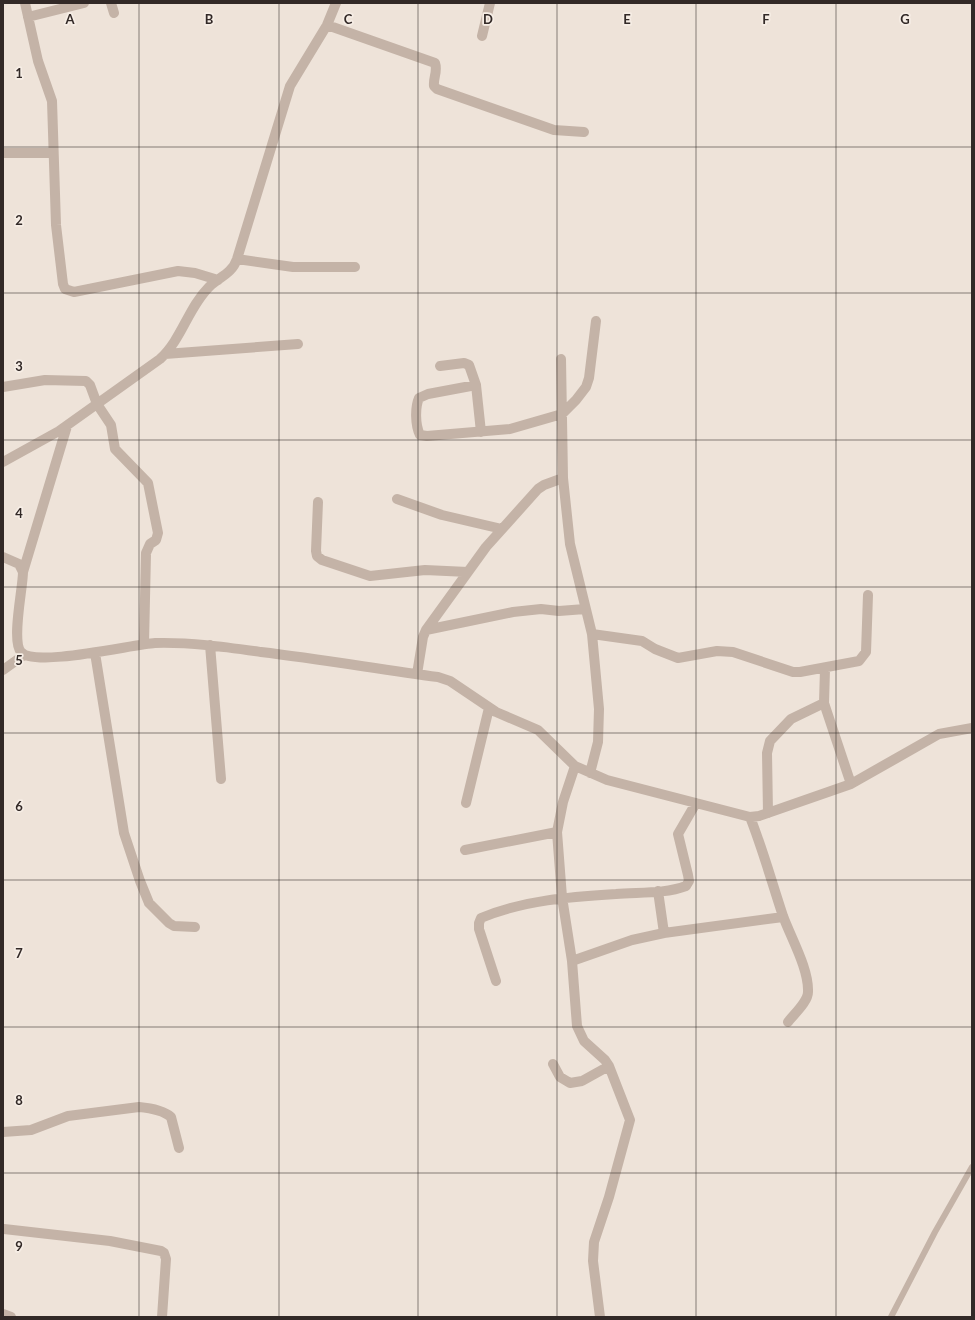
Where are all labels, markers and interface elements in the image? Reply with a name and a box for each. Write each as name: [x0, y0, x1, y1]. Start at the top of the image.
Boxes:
text: A: [64, 11, 75, 27]
text: B: [205, 11, 214, 27]
text: C: [344, 11, 353, 27]
text: D: [483, 11, 493, 27]
text: E: [623, 11, 631, 27]
text: F: [762, 11, 770, 27]
text: G: [900, 11, 910, 27]
text: 1: [15, 65, 23, 81]
text: 2: [15, 212, 23, 228]
text: 3: [15, 358, 23, 374]
text: 4: [15, 505, 23, 521]
text: 5: [15, 652, 23, 668]
text: 6: [15, 798, 23, 814]
text: 7: [15, 945, 23, 961]
text: 8: [15, 1092, 23, 1108]
text: 9: [15, 1238, 23, 1254]

